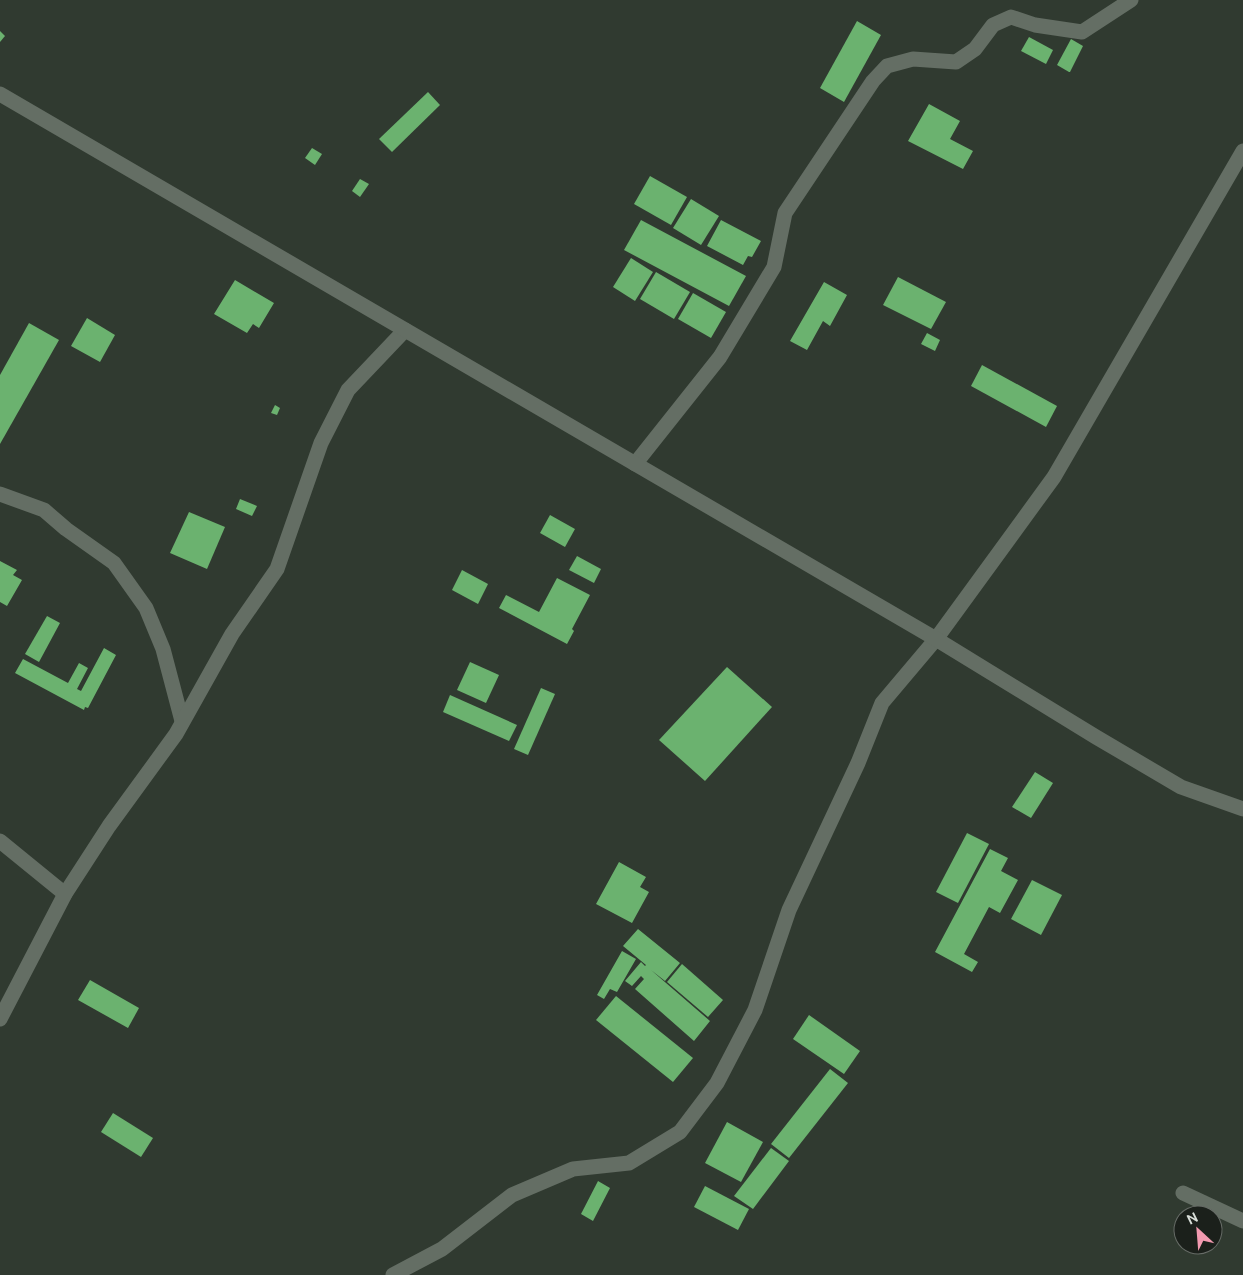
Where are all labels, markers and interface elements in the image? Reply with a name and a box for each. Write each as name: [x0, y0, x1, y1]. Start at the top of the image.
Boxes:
north arrow: [1173, 1205, 1223, 1255]
text: N: [1184, 1209, 1201, 1228]

